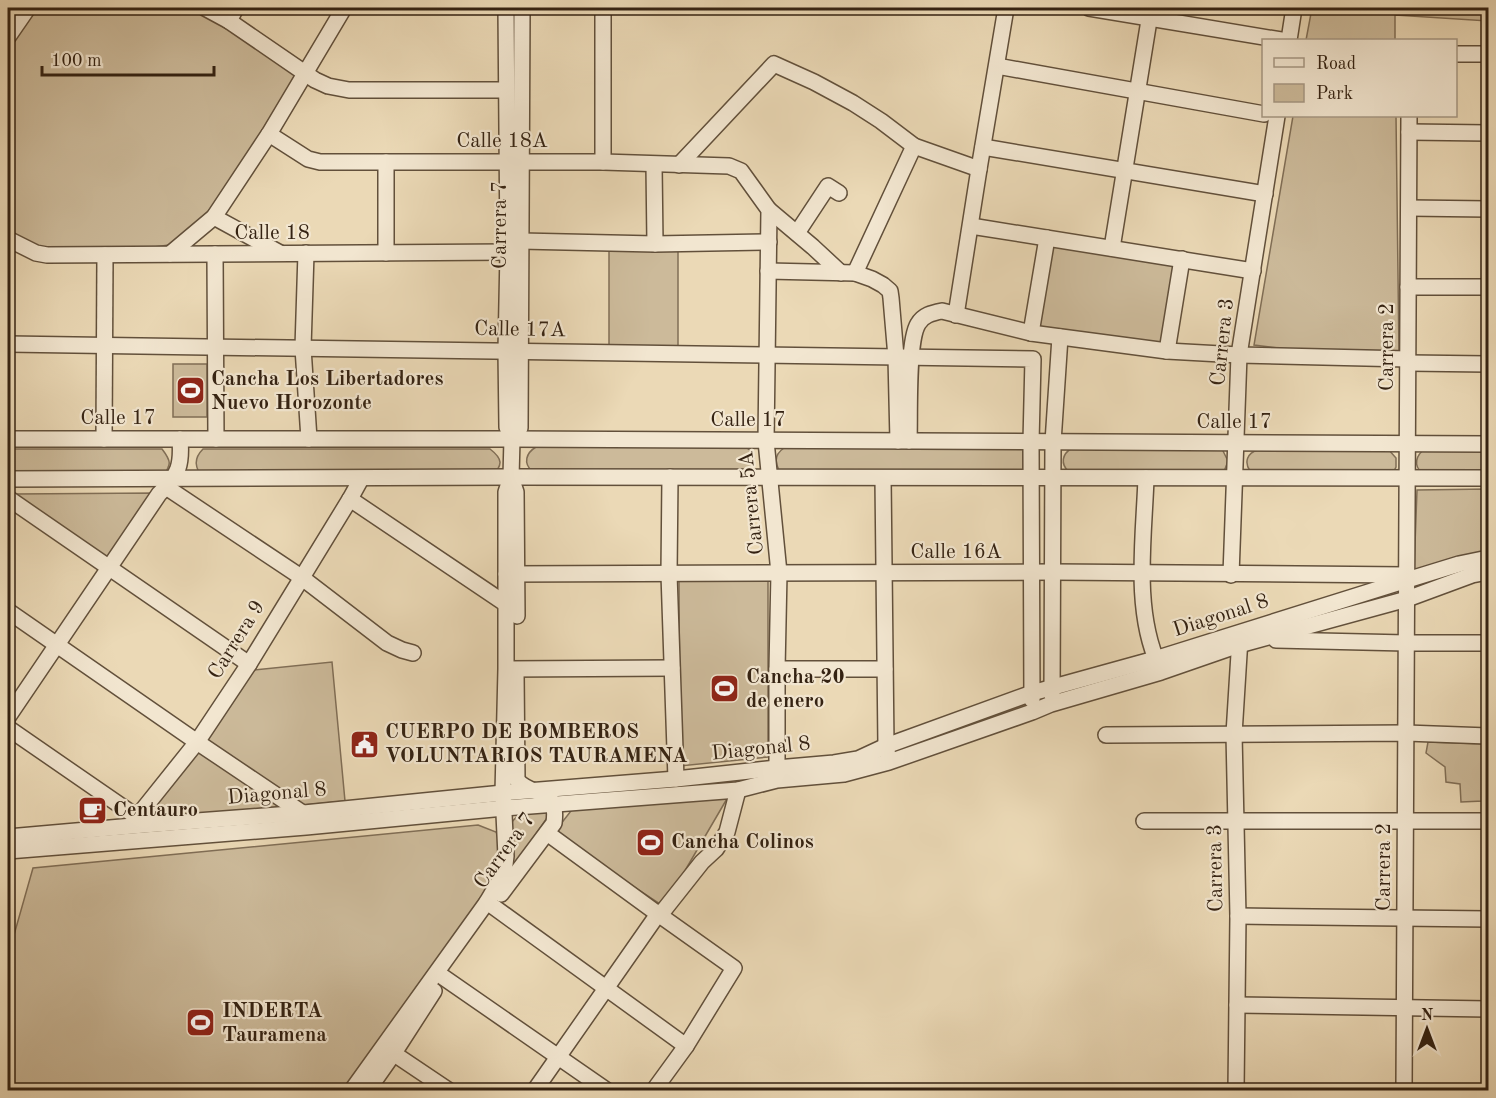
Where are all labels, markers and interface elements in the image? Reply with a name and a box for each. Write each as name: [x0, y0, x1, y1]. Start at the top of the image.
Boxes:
scale bar: [42, 39, 214, 77]
legend: [1262, 39, 1457, 117]
text: 100 m: [51, 52, 102, 70]
text: Road: [1316, 55, 1356, 73]
text: Park: [1316, 85, 1353, 103]
street label: Calle 18A: [456, 131, 548, 152]
street label: Carrera 7: [490, 181, 511, 269]
street label: Calle 18: [234, 223, 310, 244]
street label: Carrera 3: [1208, 297, 1238, 387]
street label: Carrera 2: [1377, 303, 1398, 391]
street label: Calle 17A: [474, 319, 566, 341]
place label: Cancha Los Libertadores Nuevo Horozonte: [211, 369, 444, 414]
sports icon: Cancha Los Libertadores Nuevo Horozonte: [174, 375, 206, 407]
street label: Calle 17: [80, 408, 156, 429]
street label: Calle 17: [710, 410, 786, 431]
street label: Calle 17: [1196, 412, 1272, 433]
street label: Carrera 5A: [736, 450, 768, 556]
street label: Calle 16A: [910, 542, 1002, 563]
street label: Diagonal 8: [1170, 591, 1272, 641]
street label: Carrera 9: [205, 597, 269, 683]
place label: Cancha 20 de enero: [746, 667, 845, 712]
sports icon: Cancha 20 de enero: [709, 673, 741, 705]
place label: CUERPO DE BOMBEROS VOLUNTARIOS TAURAMENA: [385, 722, 688, 767]
public building icon: CUERPO DE BOMBEROS VOLUNTARIOS TAURAMENA: [348, 728, 380, 760]
street label: Diagonal 8: [710, 733, 812, 765]
street label: Diagonal 8: [226, 779, 328, 809]
cafe icon: Centauro: [76, 794, 108, 826]
place label: Centauro: [113, 800, 198, 821]
street label: Carrera 7: [471, 809, 539, 893]
street label: Carrera 2: [1374, 823, 1395, 911]
street label: Carrera 3: [1205, 824, 1227, 912]
sports icon: Cancha Colinos: [634, 826, 666, 858]
place label: Cancha Colinos: [671, 832, 814, 853]
north arrow: [1397, 999, 1457, 1059]
place label: INDERTA Tauramena: [222, 1001, 327, 1046]
sports icon: INDERTA Tauramena: [185, 1007, 217, 1039]
text: N: [1421, 1008, 1434, 1024]

